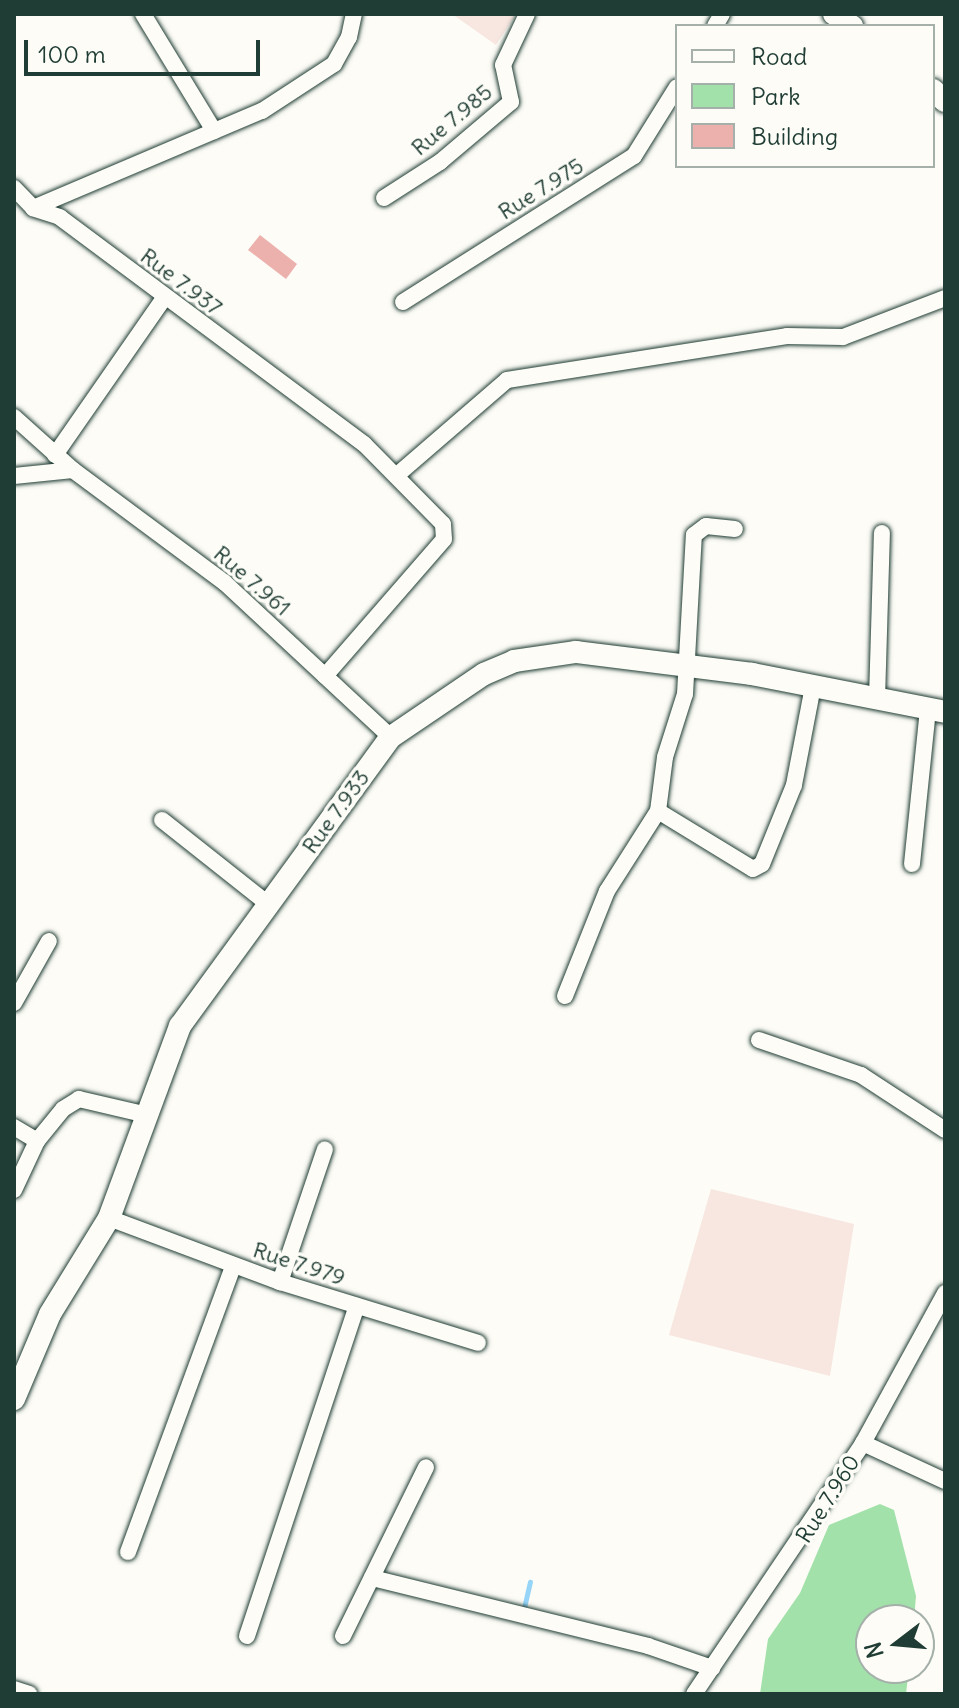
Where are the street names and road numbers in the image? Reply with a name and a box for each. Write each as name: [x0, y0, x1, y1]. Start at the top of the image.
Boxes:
street label: Rue 7.985: [406, 79, 498, 161]
street label: Rue 7.975: [494, 153, 588, 225]
street label: Rue 7.937: [135, 243, 227, 321]
street label: Rue 7.961: [208, 540, 296, 622]
street label: Rue 7.933: [297, 765, 375, 859]
street label: Rue 7.979: [250, 1237, 348, 1291]
street label: Rue 7.960: [791, 1450, 865, 1548]

